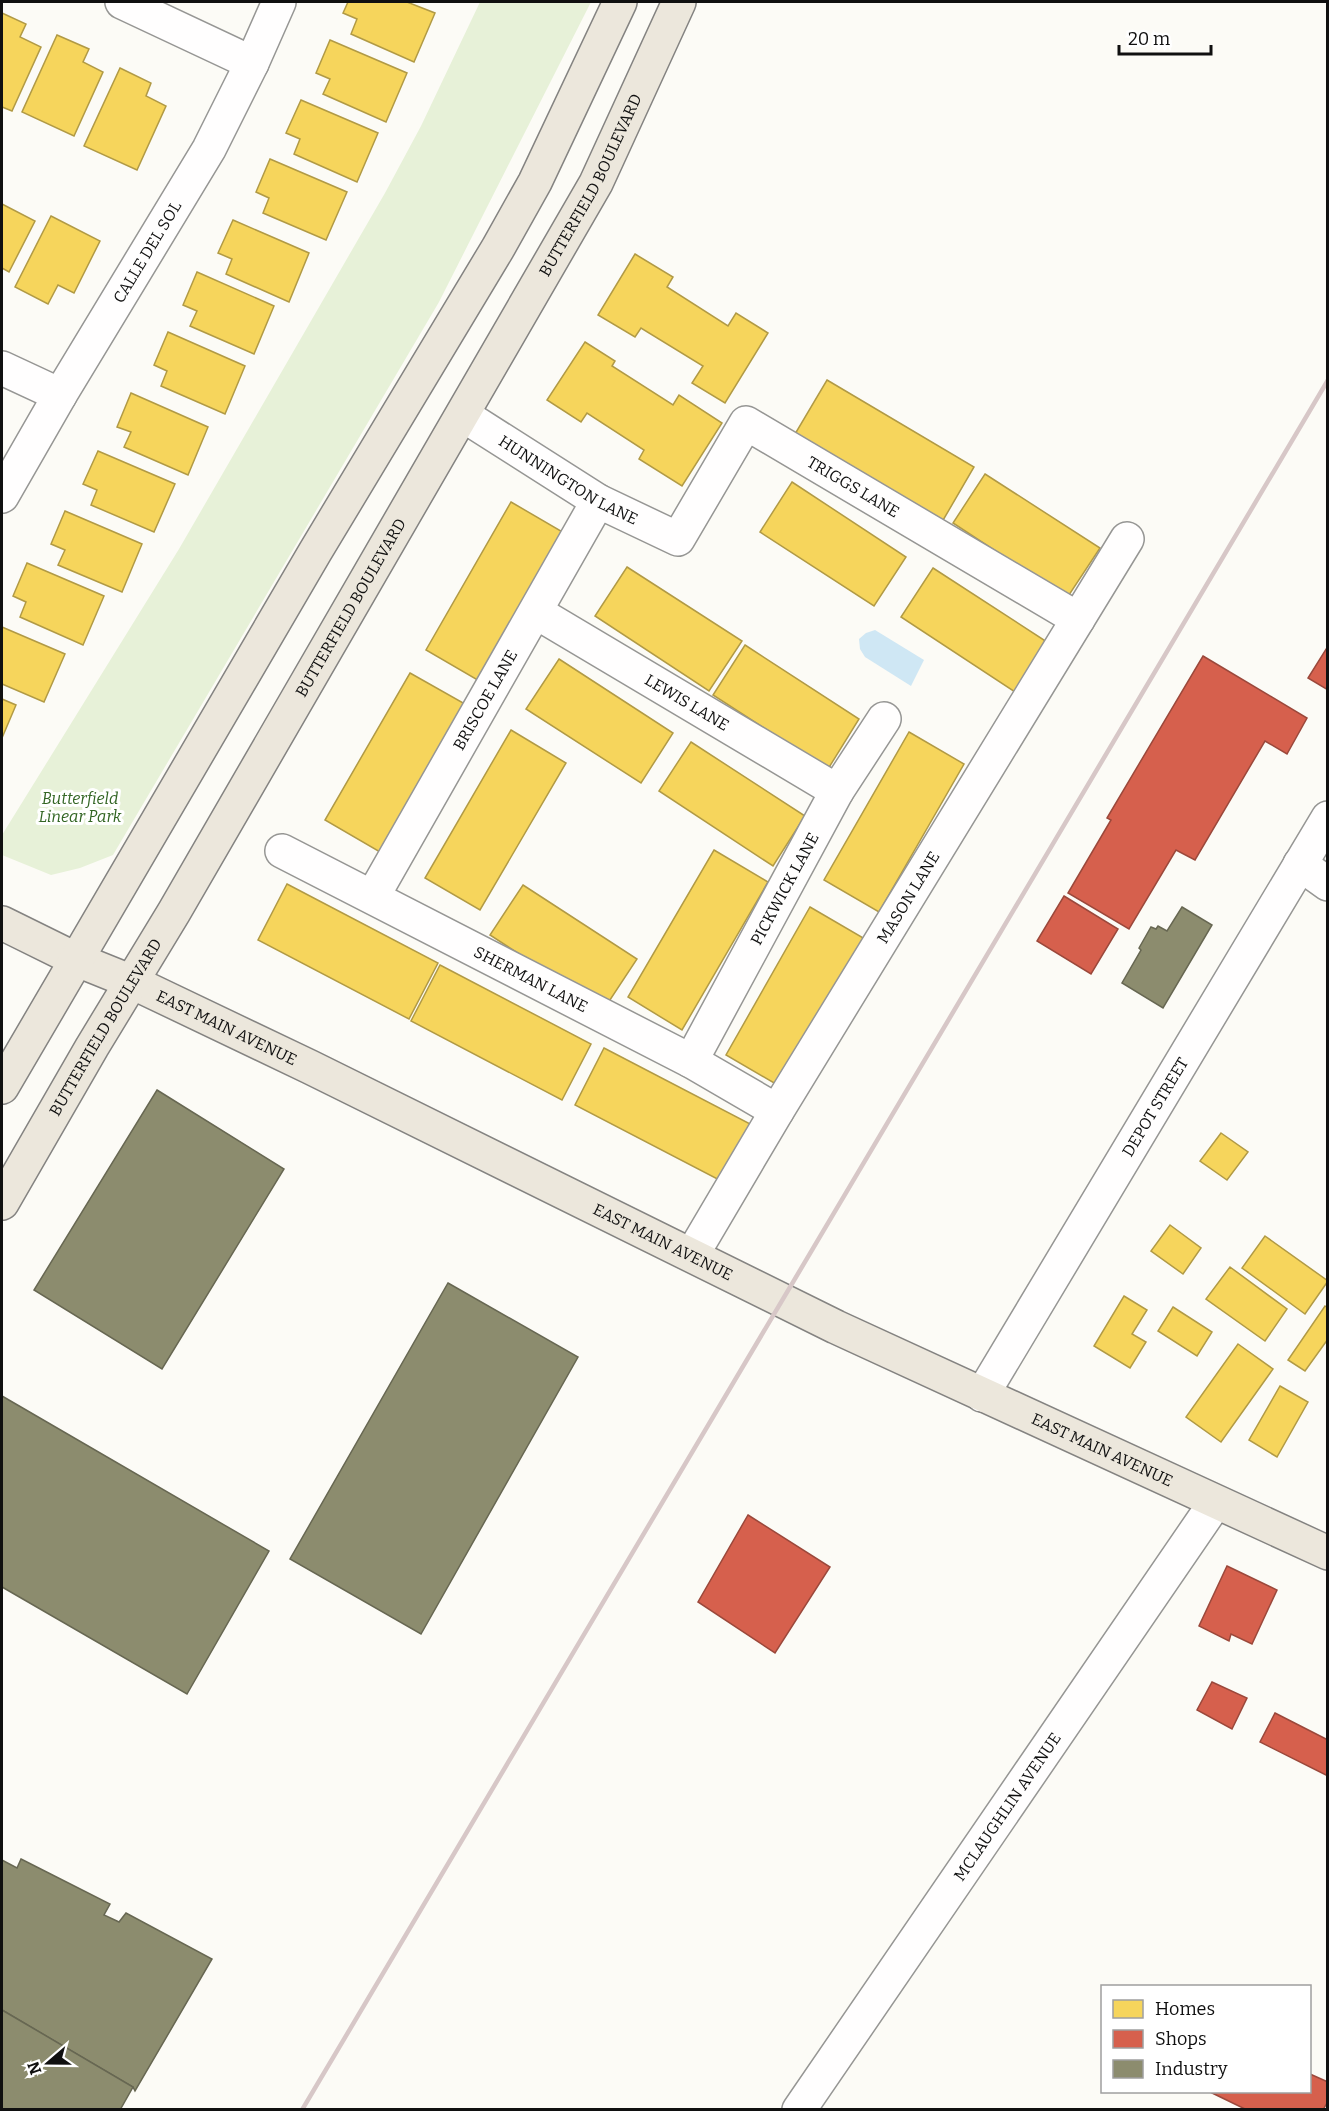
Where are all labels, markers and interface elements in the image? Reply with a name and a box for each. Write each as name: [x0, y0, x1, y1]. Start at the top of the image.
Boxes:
scale bar: [1119, 18, 1210, 56]
text: 20 m: [1128, 28, 1170, 50]
street label: BUTTERFIELD BOULEVARD: [535, 91, 645, 279]
street label: CALLE DEL SOL: [109, 197, 185, 306]
street label: HUNNINGTON LANE: [495, 431, 641, 528]
street label: TRIGGS LANE: [804, 452, 903, 521]
street label: BUTTERFIELD BOULEVARD: [291, 515, 409, 700]
street label: BRISCOE LANE: [449, 646, 521, 753]
street label: LEWIS LANE: [642, 670, 733, 734]
park label: Butterfield Linear Park: [39, 789, 122, 826]
street label: PICKWICK LANE: [746, 829, 822, 948]
street label: MASON LANE: [873, 848, 943, 946]
street label: BUTTERFIELD BOULEVARD: [45, 935, 165, 1119]
street label: SHERMAN LANE: [471, 942, 591, 1016]
street label: EAST MAIN AVENUE: [154, 986, 300, 1069]
street label: DEPOT STREET: [1118, 1054, 1192, 1160]
street label: EAST MAIN AVENUE: [590, 1199, 736, 1284]
street label: EAST MAIN AVENUE: [1029, 1409, 1176, 1490]
street label: MCLAUGHLIN AVENUE: [950, 1729, 1064, 1884]
legend: [1101, 1985, 1311, 2093]
text: Homes: [1155, 1998, 1215, 2020]
text: Shops: [1155, 2028, 1207, 2050]
north arrow: [18, 2033, 78, 2093]
text: Industry: [1155, 2058, 1228, 2080]
text: N: [23, 2059, 45, 2077]

